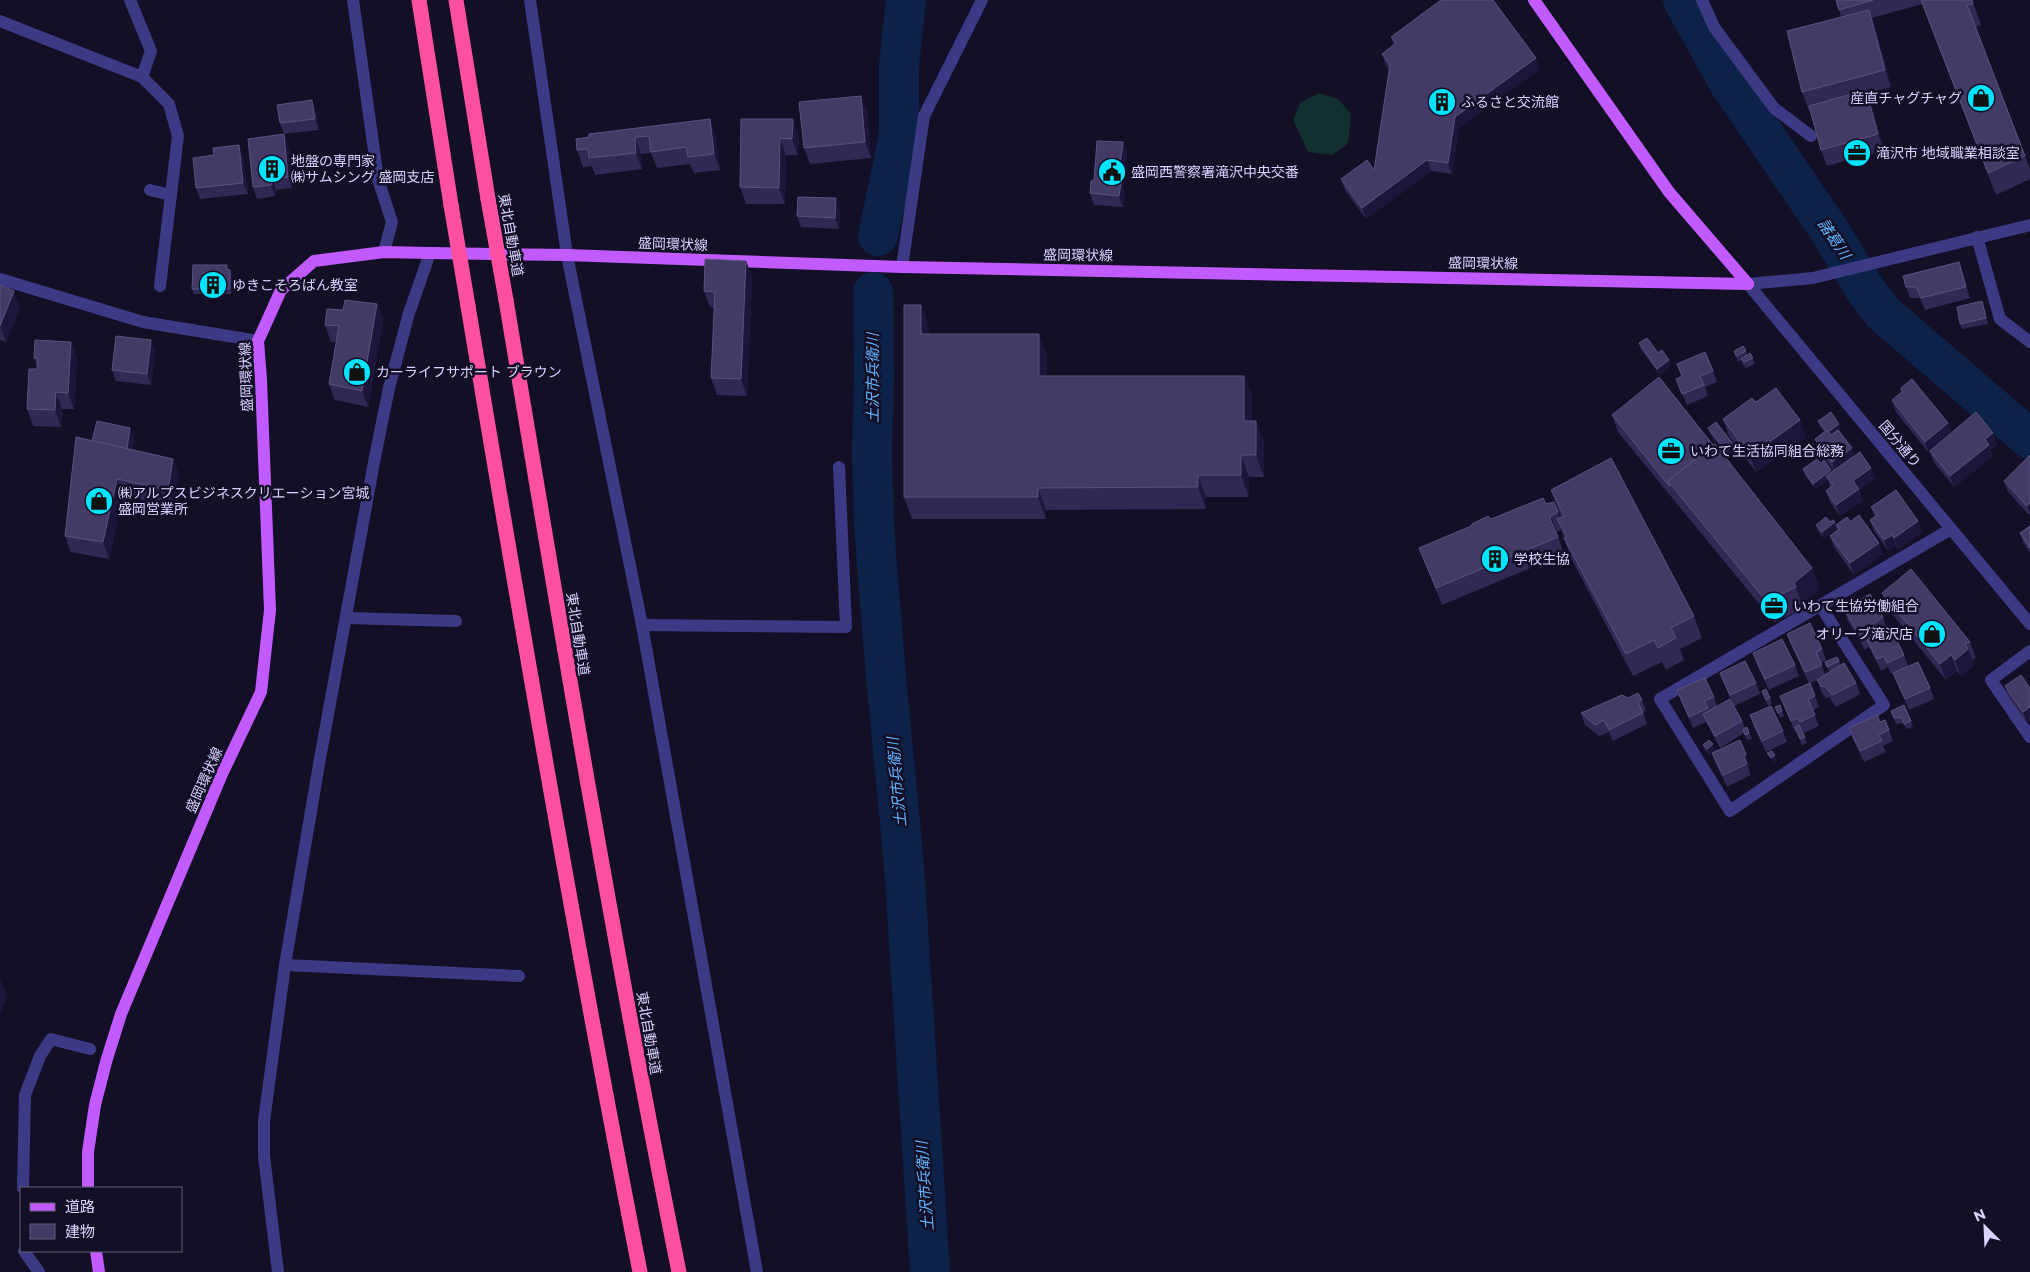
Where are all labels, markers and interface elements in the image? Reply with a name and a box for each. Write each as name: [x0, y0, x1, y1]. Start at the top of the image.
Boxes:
shop icon: 産直チャグチャグ: [1966, 83, 1996, 113]
building icon: ふるさと交流館: [1427, 87, 1457, 117]
place label: 産直チャグチャグ: [1850, 89, 1962, 107]
place label: ふるさと交流館: [1461, 93, 1559, 111]
office icon: 滝沢市 地域職業相談室: [1842, 138, 1872, 168]
place label: 滝沢市 地域職業相談室: [1876, 144, 2020, 162]
place label: 地盤の専門家 ㈱サムシング 盛岡支店: [291, 152, 434, 186]
building icon: 地盤の専門家 ㈱サムシング 盛岡支店: [257, 154, 287, 184]
public building icon: 盛岡西警察署滝沢中央交番: [1097, 157, 1127, 187]
place label: 盛岡西警察署滝沢中央交番: [1131, 163, 1299, 181]
street label: 東北自動車道: [495, 192, 527, 278]
water label: 諸葛川: [1814, 215, 1856, 264]
street label: 盛岡環状線: [638, 234, 708, 254]
street label: 盛岡環状線: [1043, 245, 1113, 265]
street label: 盛岡環状線: [1448, 253, 1518, 273]
building icon: ゆきこそろばん教室: [198, 270, 228, 300]
place label: ゆきこそろばん教室: [232, 276, 358, 294]
water label: 土沢市兵衛川: [863, 331, 882, 423]
street label: 盛岡環状線: [236, 342, 256, 412]
shop icon: カーライフサポート ブラウン: [342, 357, 372, 387]
place label: カーライフサポート ブラウン: [376, 363, 562, 381]
street label: 国分通り: [1875, 417, 1925, 471]
office icon: いわて生活協同組合総務: [1656, 436, 1686, 466]
place label: いわて生活協同組合総務: [1690, 442, 1844, 460]
place label: ㈱アルプスビジネスクリエーション宮城 盛岡営業所: [118, 484, 370, 518]
shop icon: ㈱アルプスビジネスクリエーション宮城 盛岡営業所: [84, 486, 114, 516]
building icon: 学校生協: [1480, 544, 1510, 574]
place label: 学校生協: [1514, 550, 1570, 568]
street label: 東北自動車道: [563, 591, 593, 677]
office icon: いわて生協労働組合: [1759, 591, 1789, 621]
place label: いわて生協労働組合: [1793, 597, 1919, 615]
shop icon: オリーブ滝沢店: [1917, 619, 1947, 649]
place label: オリーブ滝沢店: [1816, 625, 1913, 643]
water label: 土沢市兵衛川: [883, 734, 910, 828]
street label: 盛岡環状線: [182, 744, 226, 816]
street label: 東北自動車道: [633, 990, 665, 1076]
water label: 土沢市兵衛川: [912, 1138, 937, 1232]
legend: [20, 1187, 182, 1252]
text: 道路: [65, 1197, 95, 1216]
north arrow: [1960, 1202, 2010, 1252]
text: N: [1971, 1205, 1989, 1226]
text: 建物: [65, 1222, 95, 1241]

